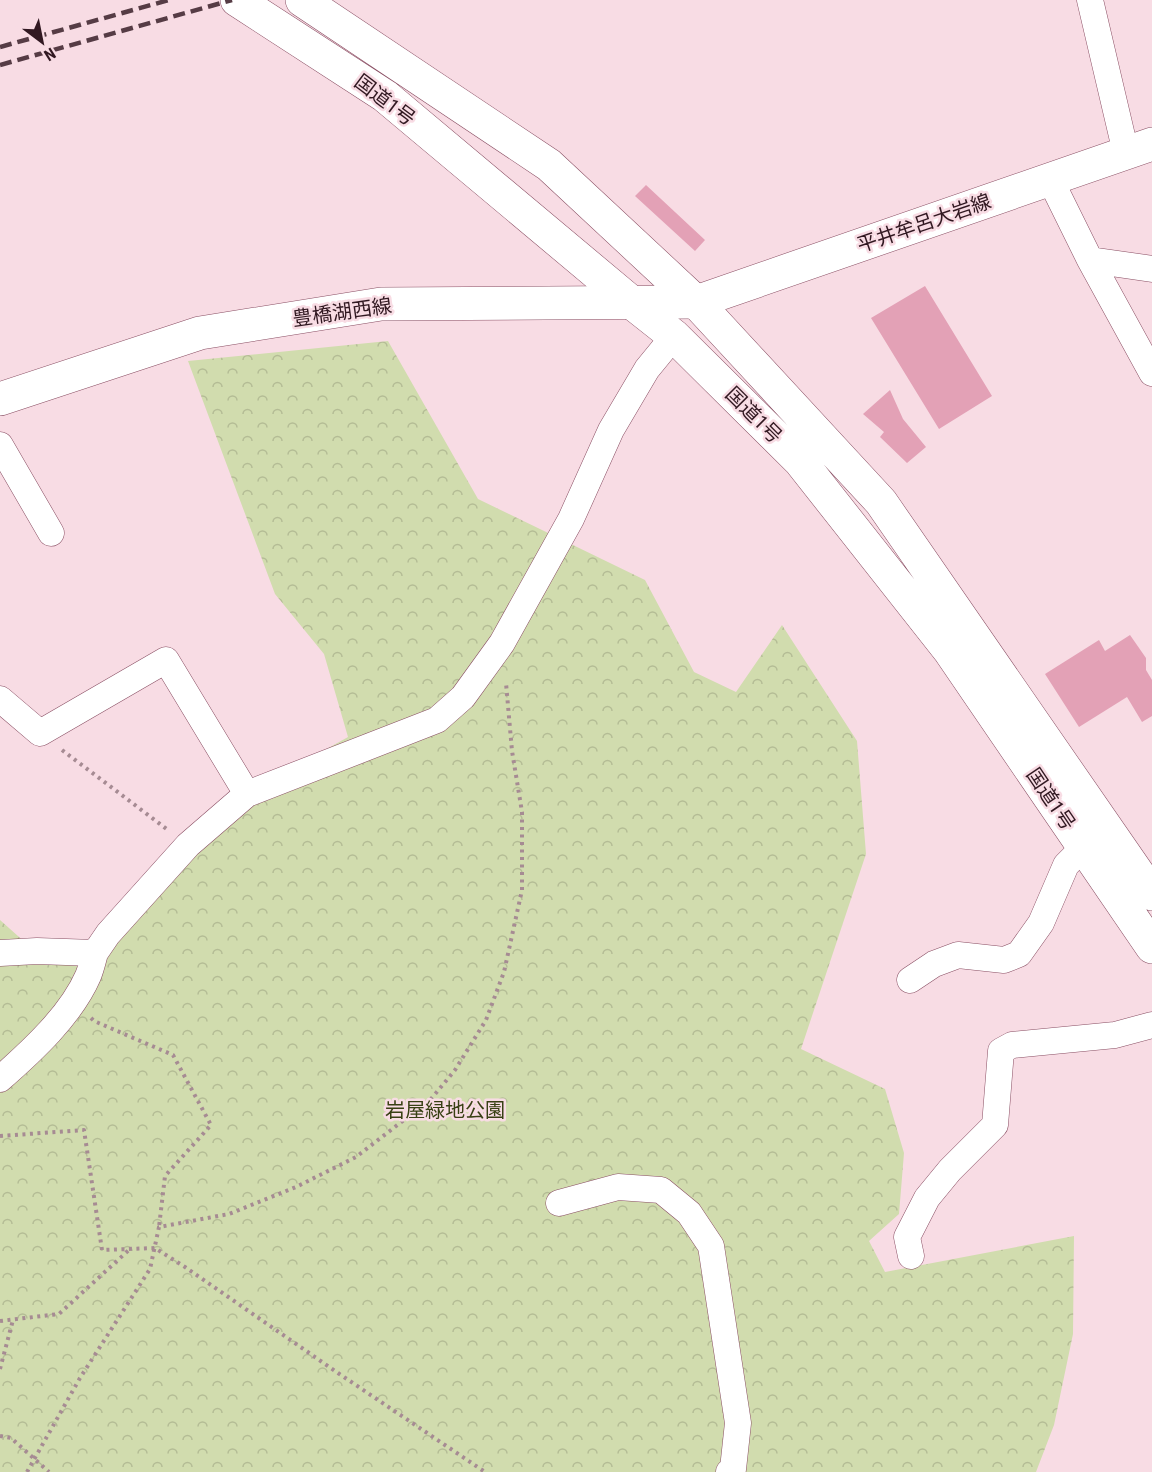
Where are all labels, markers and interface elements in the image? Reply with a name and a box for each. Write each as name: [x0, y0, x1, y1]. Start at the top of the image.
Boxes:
north arrow: [12, 12, 72, 72]
text: N: [40, 44, 59, 65]
street label: 国道1号: [350, 69, 420, 131]
street label: 平井牟呂大岩線: [854, 189, 994, 257]
street label: 豊橋湖西線: [291, 293, 393, 331]
street label: 国道1号: [721, 382, 787, 448]
street label: 国道1号: [1022, 763, 1080, 835]
park label: 岩屋緑地公園: [385, 1098, 505, 1122]

